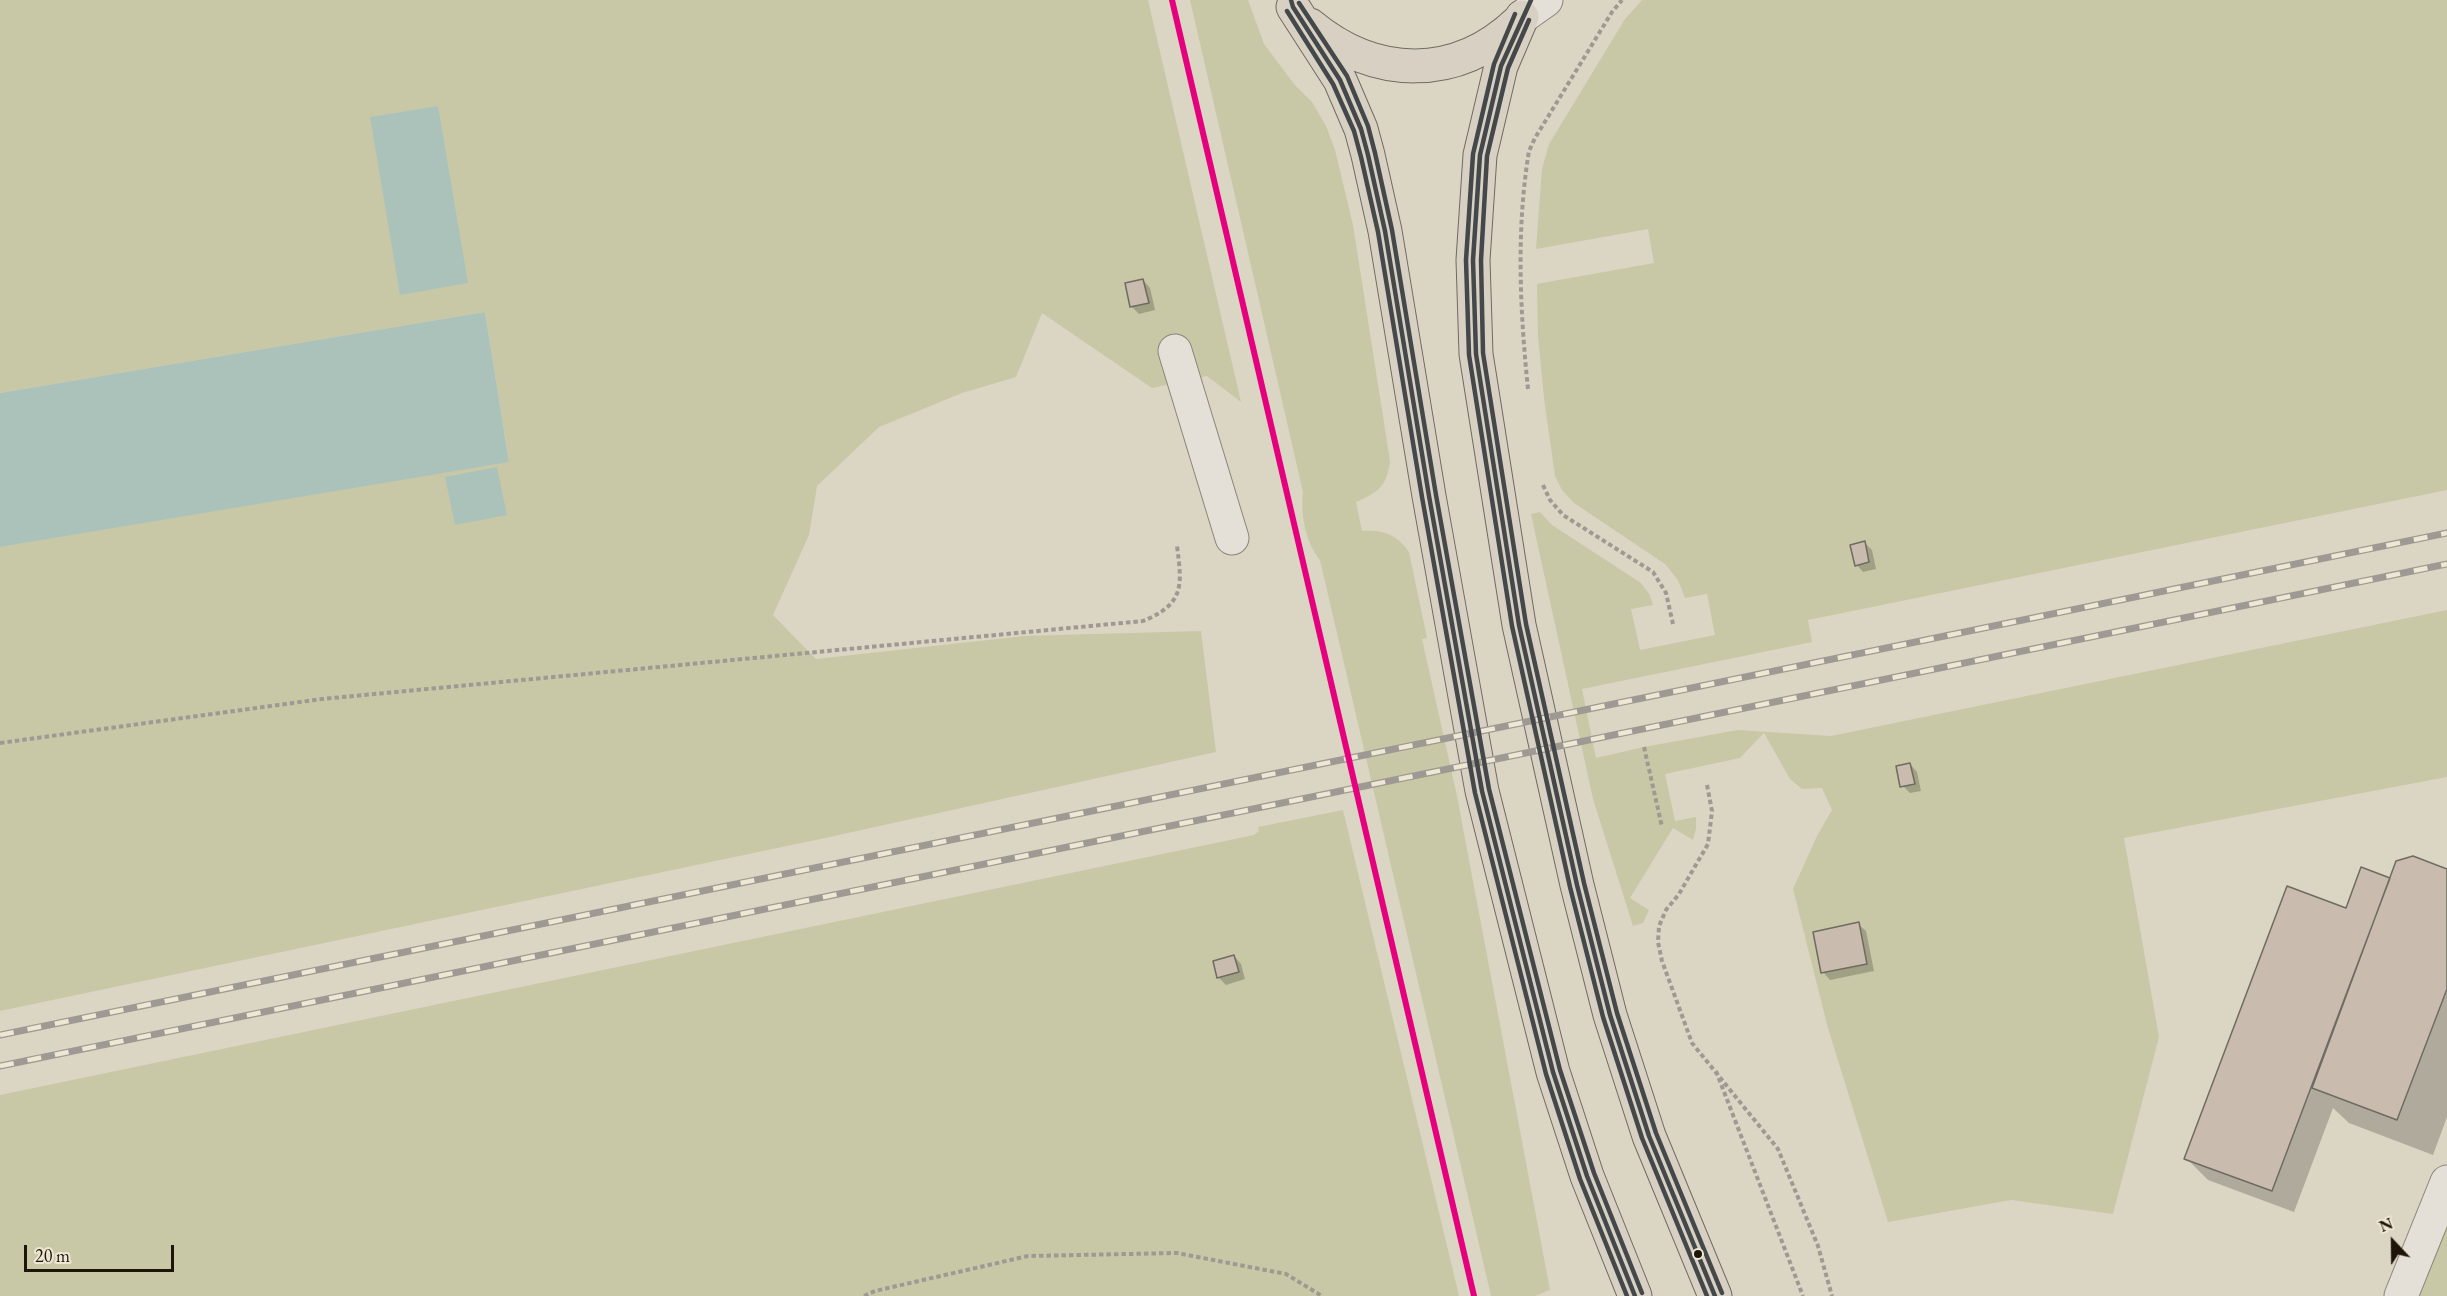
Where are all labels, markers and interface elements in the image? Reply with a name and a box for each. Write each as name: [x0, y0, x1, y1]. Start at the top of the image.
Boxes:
north arrow: [2363, 1212, 2423, 1272]
text: N: [2376, 1213, 2396, 1237]
scale bar: [27, 1233, 177, 1271]
text: 20 m: [35, 1244, 70, 1267]
unlabelled marker: [1692, 1248, 1704, 1260]

